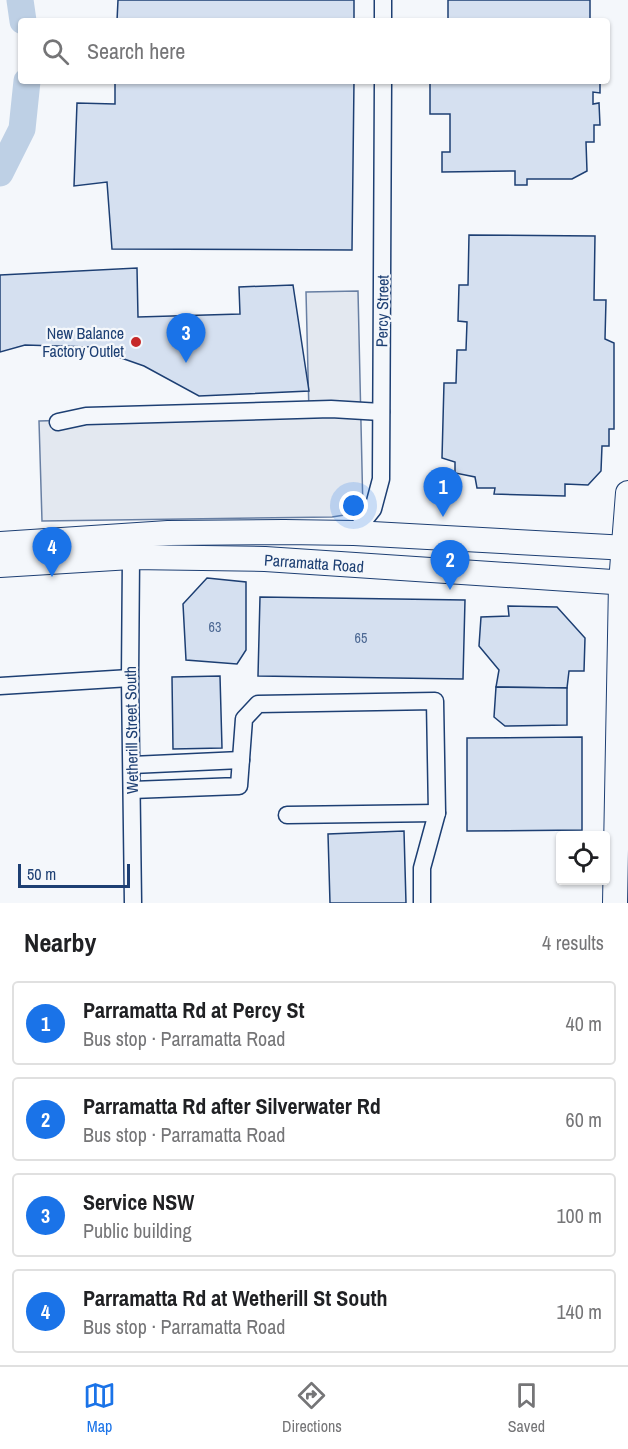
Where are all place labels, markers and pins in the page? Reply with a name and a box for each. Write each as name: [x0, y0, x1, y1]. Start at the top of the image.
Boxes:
pin: 3: [166, 314, 206, 363]
place label: New Balance Factory Outlet: [42, 322, 124, 362]
marker: New Balance Factory Outlet: [129, 335, 143, 349]
pin: 1: [424, 468, 462, 517]
pin: 4: [32, 528, 72, 577]
pin: 2: [430, 540, 470, 590]

